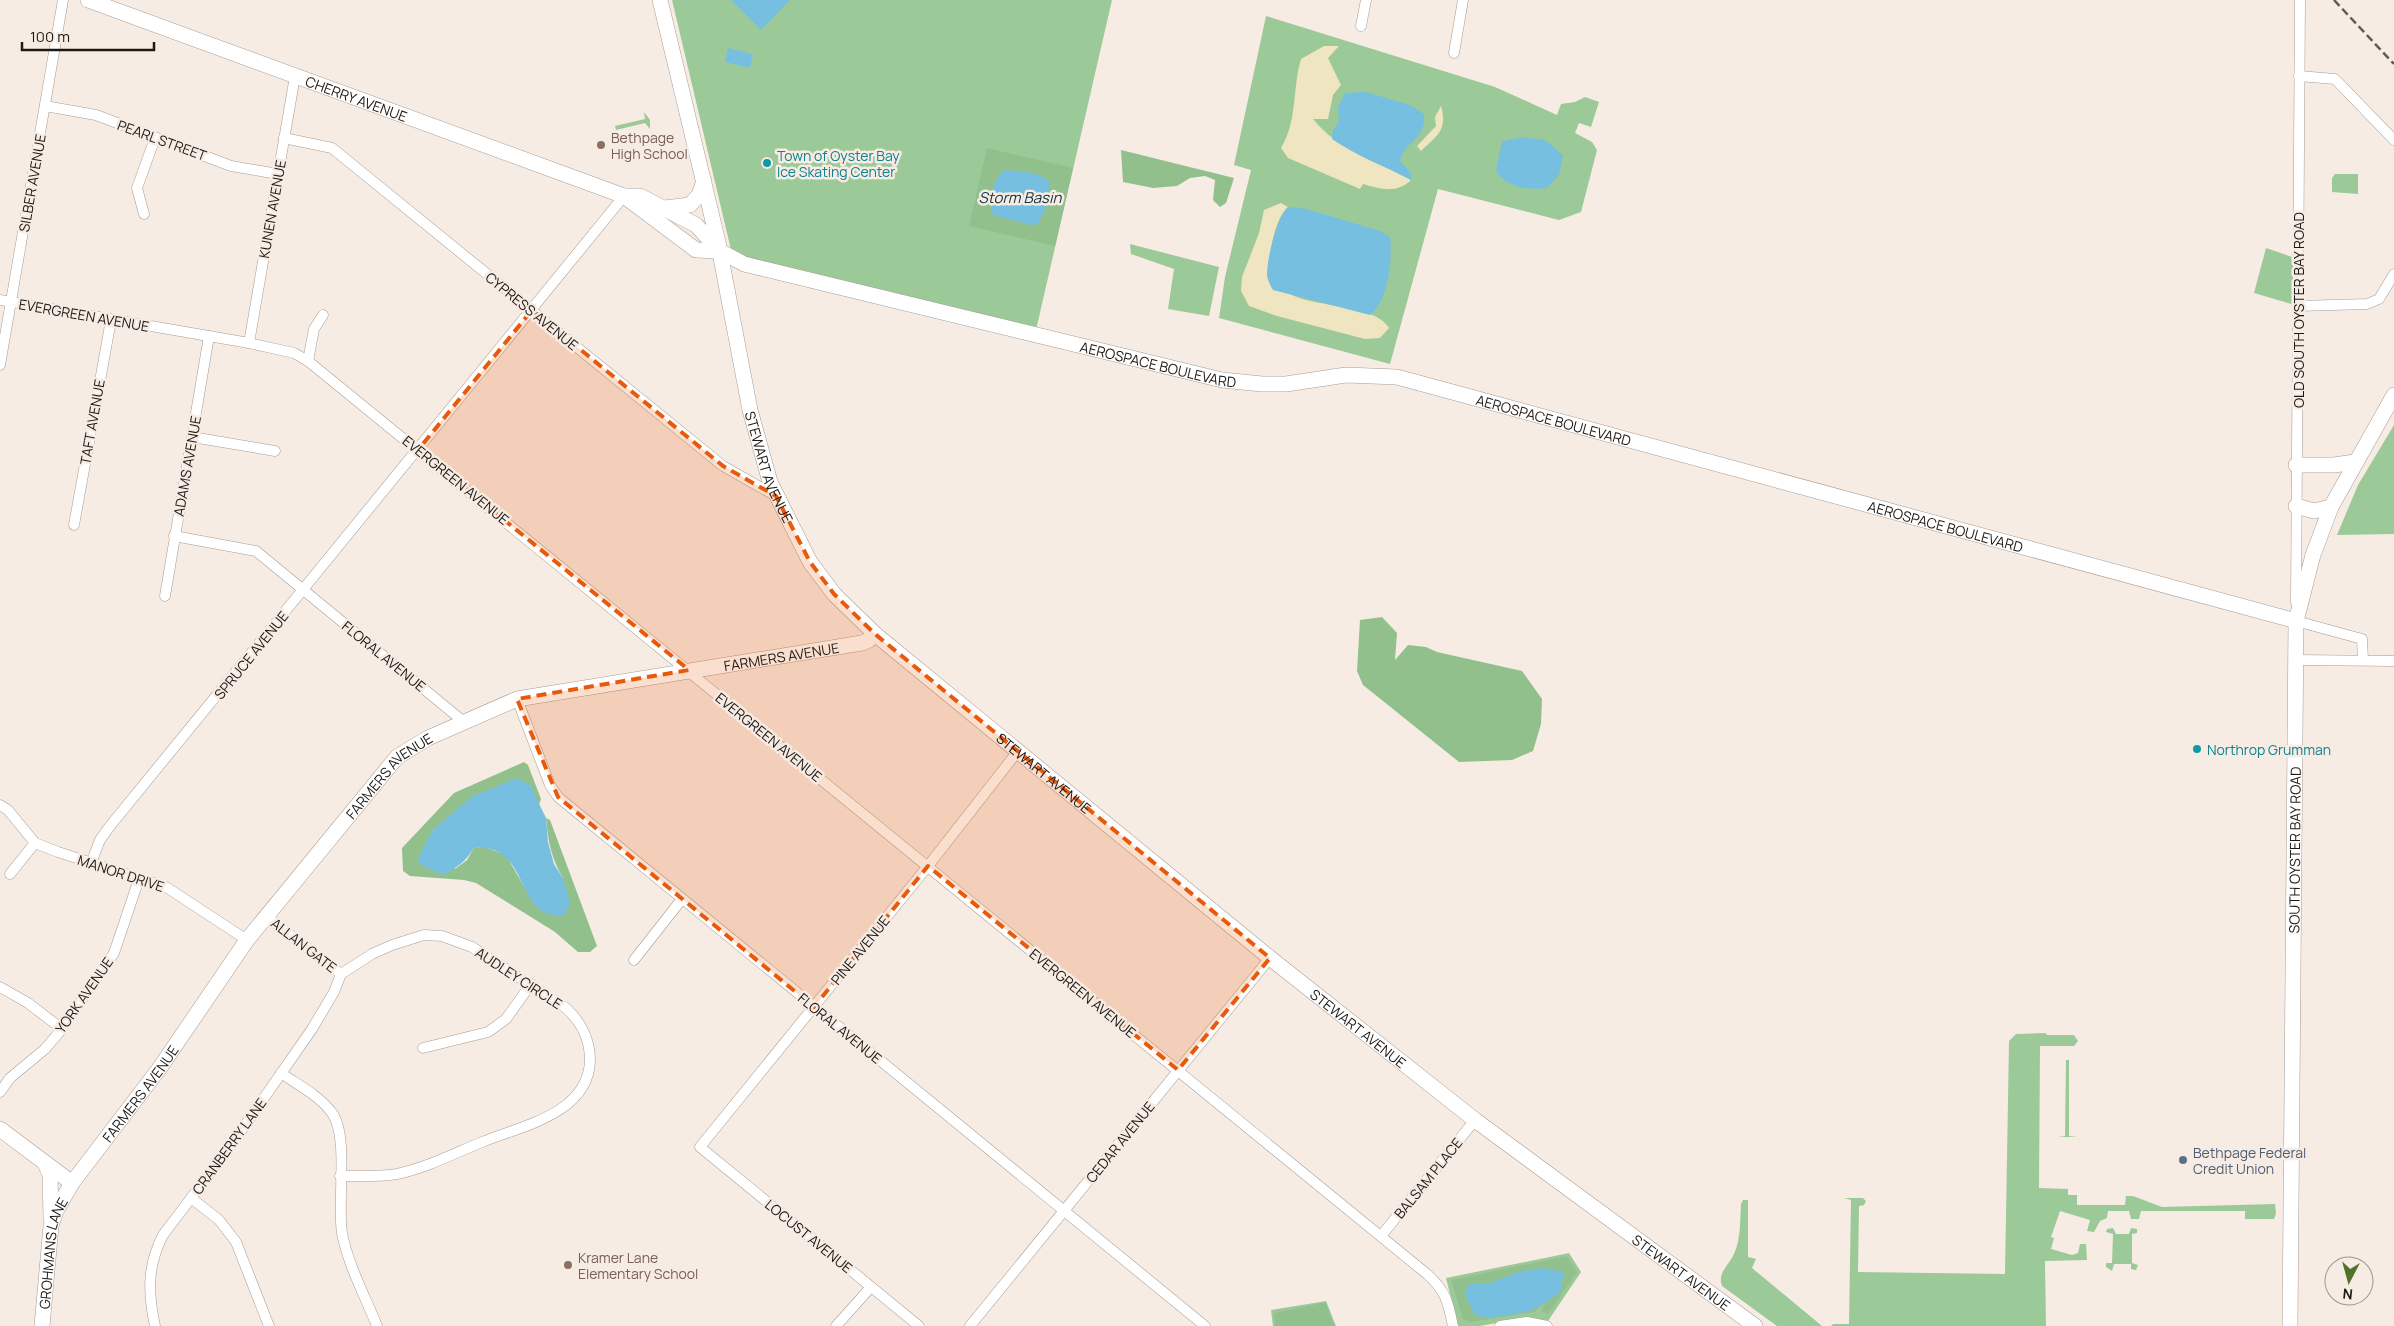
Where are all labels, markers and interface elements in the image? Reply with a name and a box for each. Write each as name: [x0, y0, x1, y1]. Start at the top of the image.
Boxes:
scale bar: [22, 20, 155, 52]
text: 100 m: [30, 26, 70, 47]
street label: CHERRY AVENUE: [303, 71, 410, 126]
street label: PEARL STREET: [115, 115, 210, 165]
place label: Bethpage High School: [611, 128, 688, 163]
street label: SILBER AVENUE: [14, 133, 50, 233]
marker: Bethpage High School: [595, 139, 607, 151]
place label: Town of Oyster Bay Ice Skating Center: [777, 146, 900, 181]
marker: Town of Oyster Bay Ice Skating Center: [761, 157, 773, 169]
street label: KUNEN AVENUE: [254, 158, 290, 260]
water label: Storm Basin: [979, 187, 1062, 208]
street label: OLD SOUTH OYSTER BAY ROAD: [2289, 212, 2308, 408]
street label: CYPRESS AVENUE: [482, 268, 582, 354]
street label: EVERGREEN AVENUE: [17, 294, 151, 336]
street label: AEROSPACE BOULEVARD: [1078, 336, 1237, 391]
street label: TAFT AVENUE: [75, 378, 109, 466]
street label: AEROSPACE BOULEVARD: [1474, 389, 1633, 450]
street label: STEWART AVENUE: [741, 409, 798, 526]
street label: ADAMS AVENUE: [169, 414, 205, 518]
street label: EVERGREEN AVENUE: [399, 431, 513, 529]
street label: AEROSPACE BOULEVARD: [1866, 496, 2025, 556]
street label: SPRUCE AVENUE: [210, 607, 292, 703]
street label: FLORAL AVENUE: [338, 616, 430, 696]
street label: FARMERS AVENUE: [722, 637, 840, 675]
street label: EVERGREEN AVENUE: [712, 688, 826, 786]
street label: FARMERS AVENUE: [341, 728, 436, 822]
street label: STEWART AVENUE: [993, 728, 1095, 817]
place label: Northrop Grumman: [2207, 740, 2331, 759]
marker: Northrop Grumman: [2191, 743, 2203, 755]
street label: SOUTH OYSTER BAY ROAD: [2284, 767, 2304, 933]
street label: MANOR DRIVE: [75, 850, 167, 896]
street label: PINE AVENUE: [826, 911, 894, 989]
street label: ALLAN GATE: [267, 913, 341, 977]
street label: AUDLEY CIRCLE: [472, 943, 566, 1013]
street label: EVERGREEN AVENUE: [1026, 944, 1140, 1042]
street label: YORK AVENUE: [51, 953, 117, 1037]
street label: STEWART AVENUE: [1307, 984, 1410, 1072]
street label: FLORAL AVENUE: [794, 988, 886, 1068]
street label: FARMERS AVENUE: [97, 1041, 182, 1146]
street label: CRANBERRY LANE: [188, 1094, 270, 1198]
street label: CEDAR AVENUE: [1081, 1097, 1159, 1187]
street label: BALSAM PLACE: [1390, 1134, 1466, 1222]
place label: Bethpage Federal Credit Union: [2193, 1143, 2306, 1178]
marker: Bethpage Federal Credit Union: [2177, 1154, 2189, 1166]
street label: GROHMANS LANE: [34, 1194, 72, 1310]
street label: LOCUST AVENUE: [761, 1195, 857, 1277]
street label: STEWART AVENUE: [1629, 1230, 1735, 1314]
place label: Kramer Lane Elementary School: [578, 1248, 698, 1283]
north arrow: [2324, 1256, 2374, 1306]
marker: Kramer Lane Elementary School: [562, 1259, 574, 1271]
text: N: [2342, 1284, 2354, 1304]

